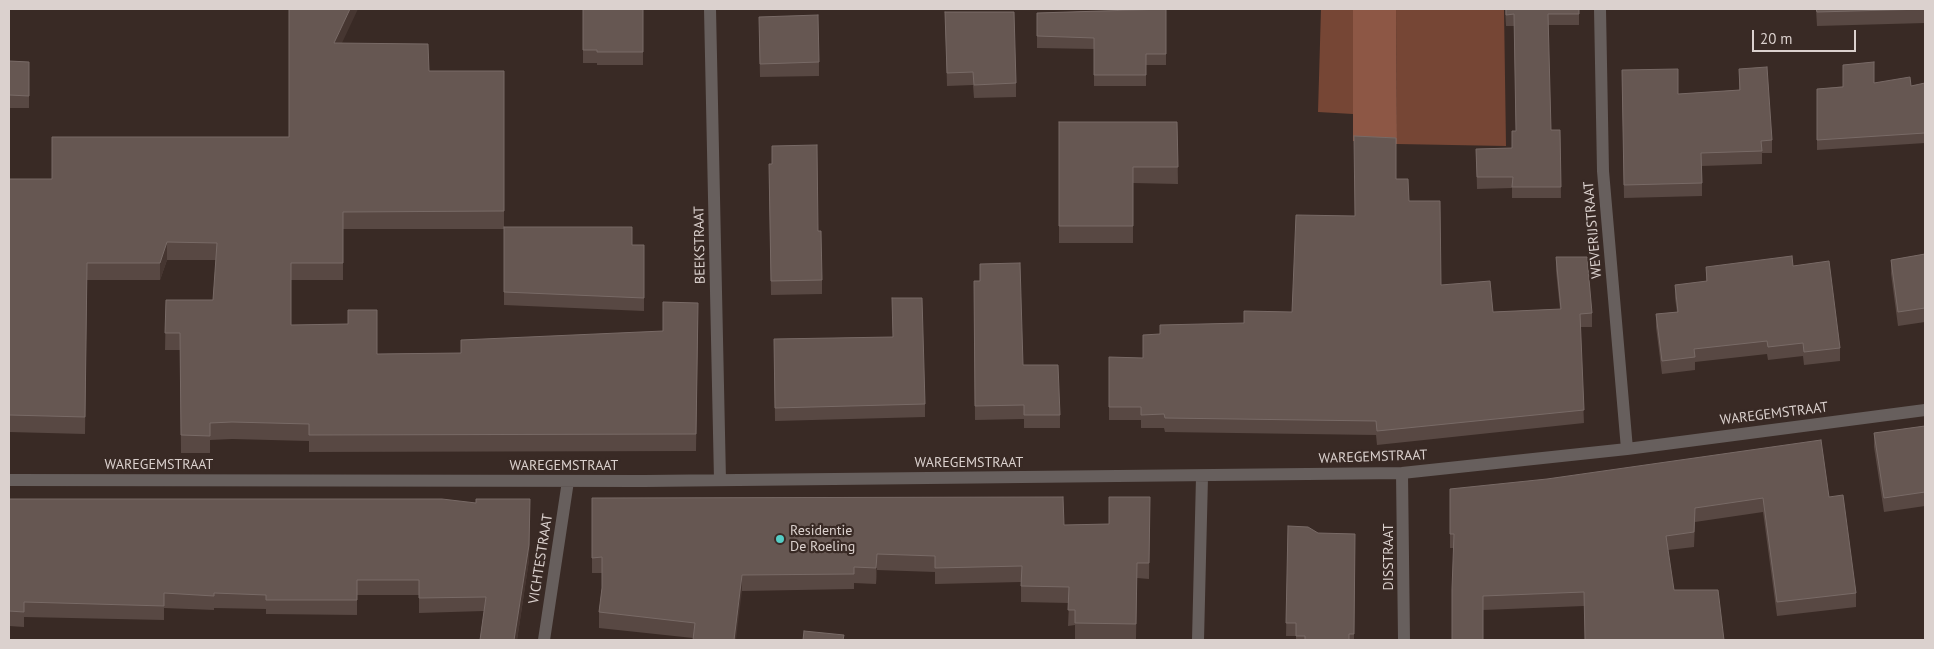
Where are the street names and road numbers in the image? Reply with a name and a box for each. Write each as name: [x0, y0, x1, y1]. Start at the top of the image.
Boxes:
street label: WEVERIJSTRAAT: [1580, 181, 1606, 279]
street label: BEEKSTRAAT: [691, 206, 709, 284]
street label: WAREGEMSTRAAT: [1719, 399, 1829, 429]
street label: WAREGEMSTRAAT: [1318, 447, 1428, 467]
street label: WAREGEMSTRAAT: [915, 455, 1023, 471]
street label: WAREGEMSTRAAT: [105, 457, 213, 473]
street label: WAREGEMSTRAAT: [510, 458, 618, 474]
street label: VICHTESTRAAT: [526, 513, 556, 605]
street label: DISSTRAAT: [1381, 523, 1397, 591]

